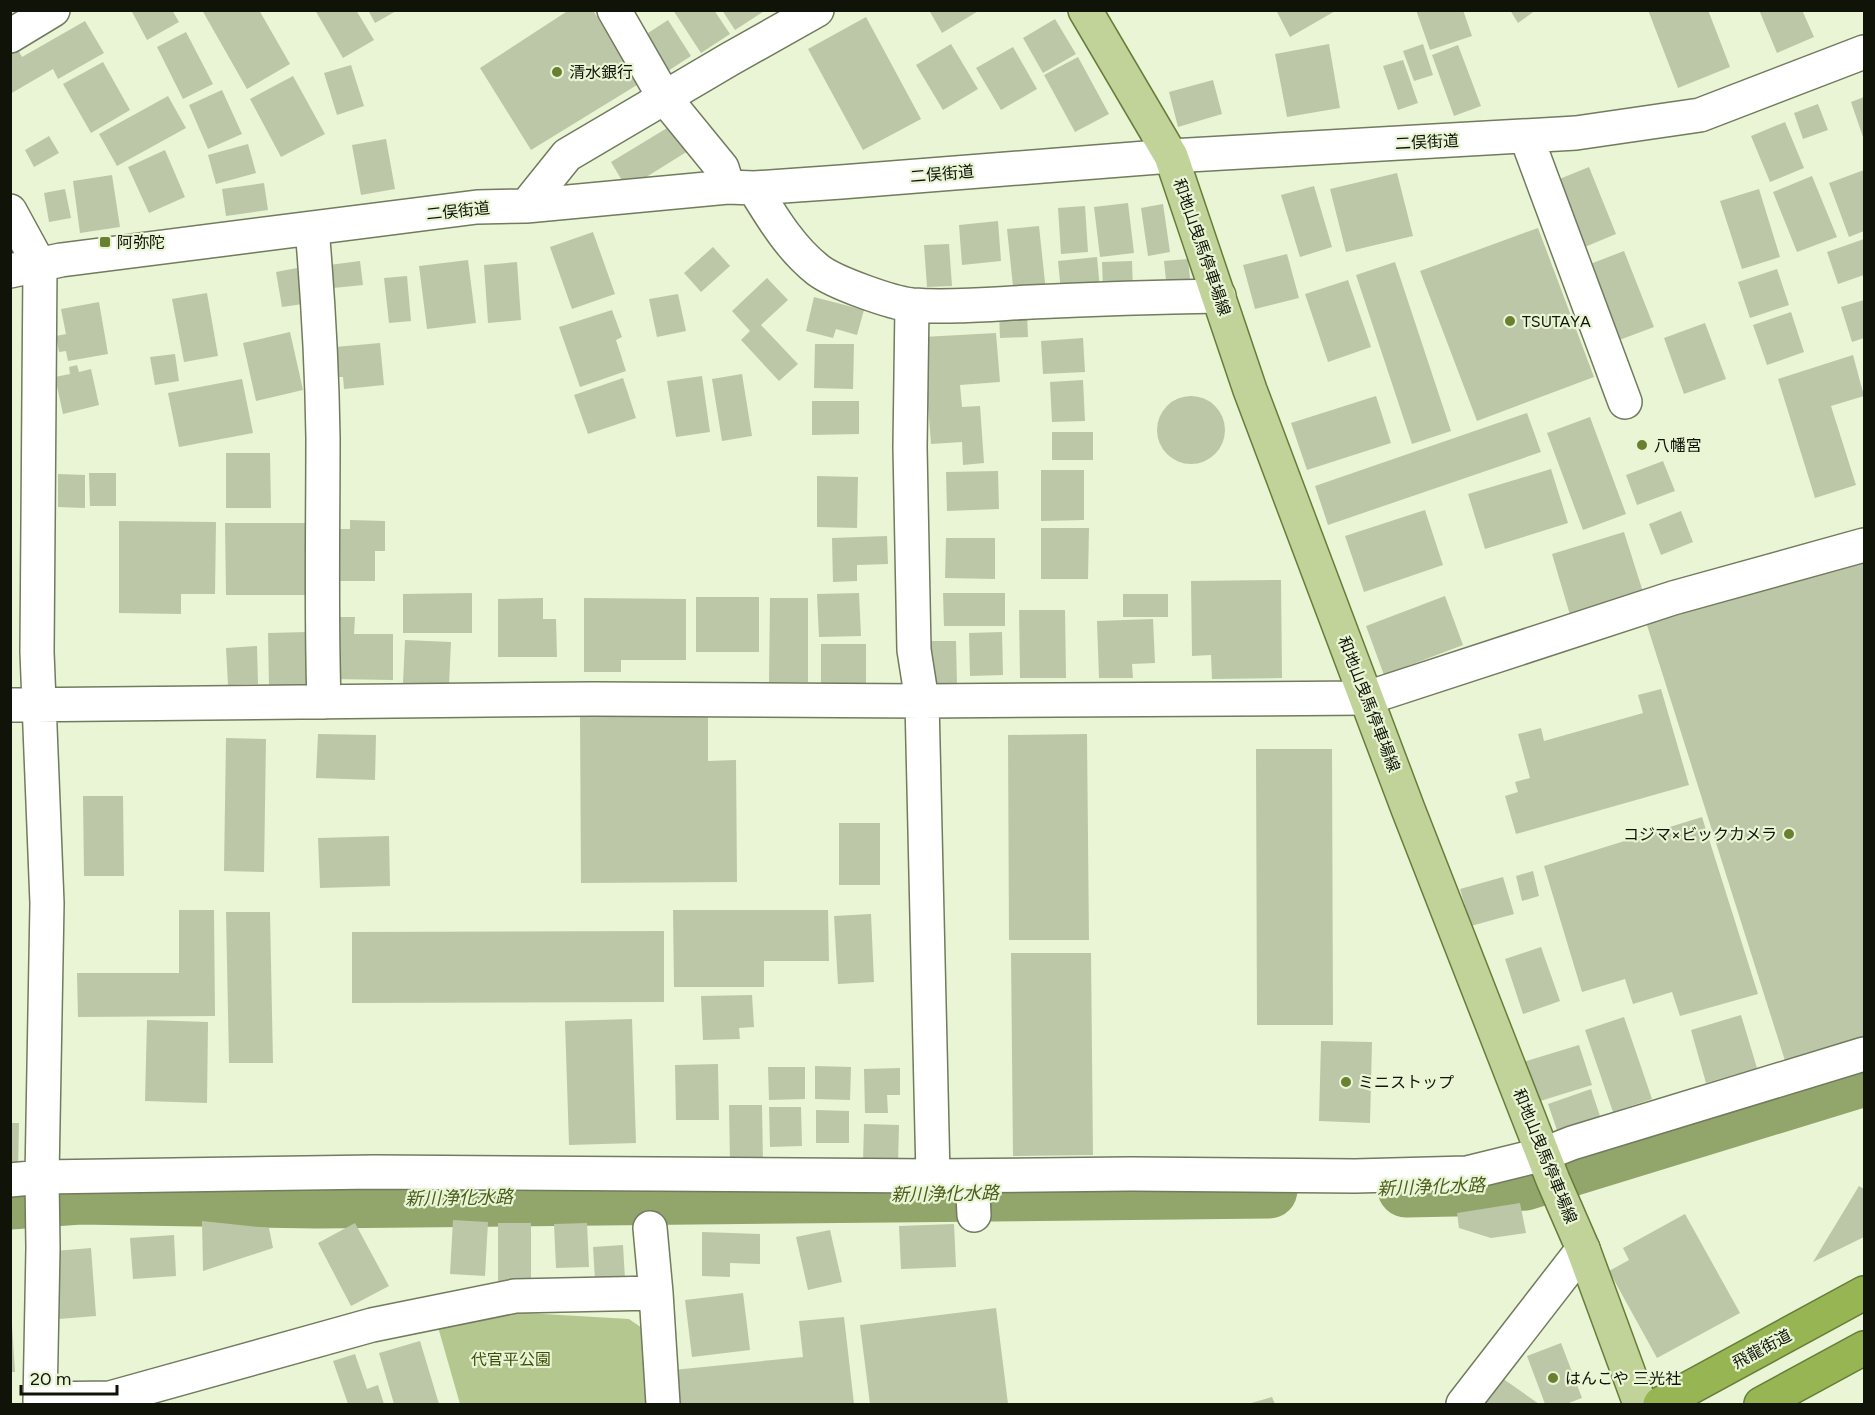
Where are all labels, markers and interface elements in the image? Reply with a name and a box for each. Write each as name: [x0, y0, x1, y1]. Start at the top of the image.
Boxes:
place label: 清水銀行: [569, 63, 633, 82]
marker: 清水銀行: [550, 65, 564, 79]
street label: 二俣街道: [1395, 131, 1459, 153]
street label: 二俣街道: [909, 162, 975, 186]
street label: 和地山曳馬停車場線: [1170, 176, 1234, 318]
street label: 二俣街道: [425, 198, 491, 224]
place label: 阿弥陀: [117, 233, 165, 252]
marker: 阿弥陀: [98, 235, 112, 249]
place label: TSUTAYA: [1522, 312, 1591, 331]
marker: TSUTAYA: [1503, 314, 1517, 328]
place label: 八幡宮: [1654, 436, 1702, 455]
marker: 八幡宮: [1635, 438, 1649, 452]
street label: 和地山曳馬停車場線: [1334, 633, 1404, 775]
place label: コジマ×ビックカメラ: [1623, 825, 1777, 844]
marker: コジマ×ビックカメラ: [1782, 827, 1796, 841]
place label: ミニストップ: [1358, 1073, 1454, 1092]
marker: ミニストップ: [1339, 1075, 1353, 1089]
street label: 和地山曳馬停車場線: [1509, 1086, 1581, 1226]
water label: 新川浄化水路: [1377, 1174, 1487, 1200]
water label: 新川浄化水路: [891, 1182, 1001, 1206]
water label: 新川浄化水路: [405, 1186, 515, 1210]
street label: 飛龍街道: [1729, 1326, 1795, 1372]
park label: 代官平公園: [471, 1350, 551, 1369]
scale bar: [21, 1358, 117, 1396]
text: 20 m: [30, 1368, 71, 1390]
place label: はんこや 三光社: [1565, 1369, 1681, 1388]
marker: はんこや 三光社: [1546, 1371, 1560, 1385]

